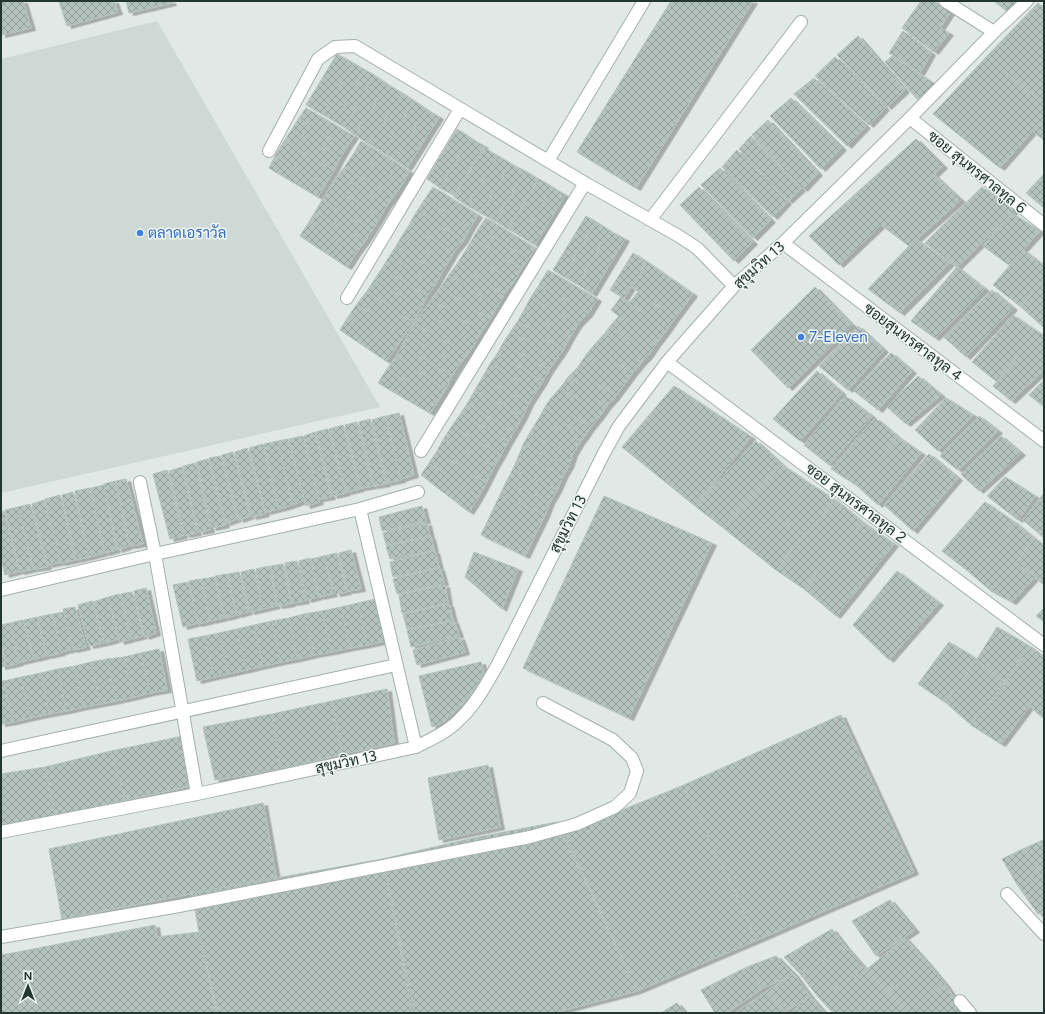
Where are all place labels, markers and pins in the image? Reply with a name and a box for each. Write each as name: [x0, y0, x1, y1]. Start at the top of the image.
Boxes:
place label: ตลาดเอราวัล: [148, 224, 226, 242]
marker: ตลาดเอราวัล: [135, 228, 145, 238]
place label: 7-Eleven: [809, 328, 868, 346]
marker: 7-Eleven: [796, 332, 806, 342]

